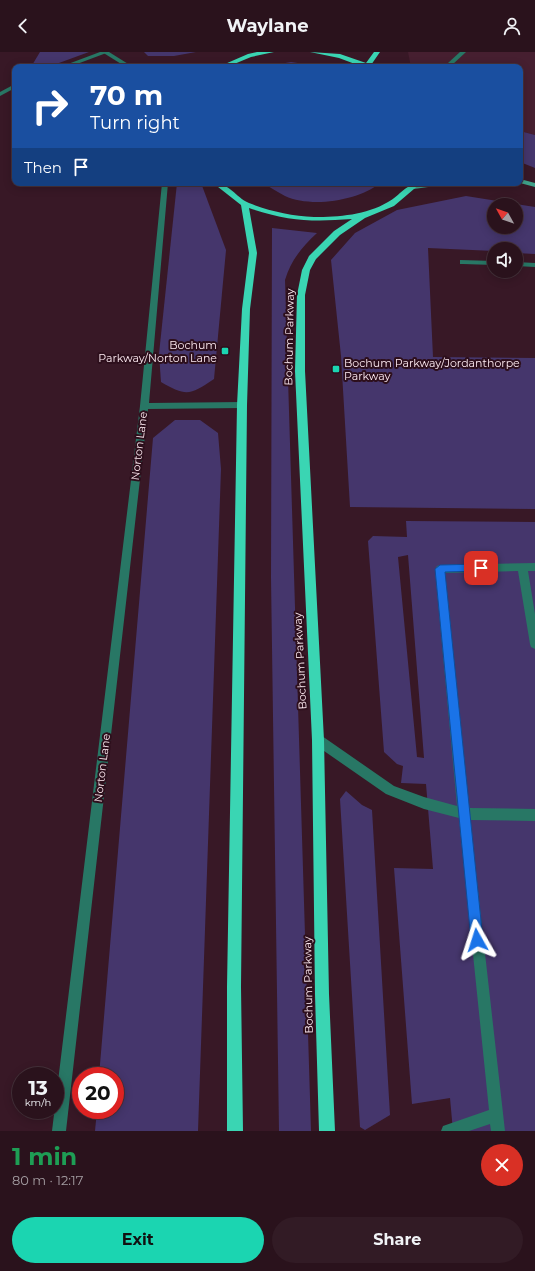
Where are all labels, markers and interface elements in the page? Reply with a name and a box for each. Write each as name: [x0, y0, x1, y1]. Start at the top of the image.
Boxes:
icon: back: [12, 15, 34, 37]
text: Waylane: [226, 15, 309, 37]
icon: person: [501, 15, 523, 37]
text: 70 m: [90, 78, 163, 112]
icon: right: [24, 80, 76, 132]
text: Turn right: [90, 112, 180, 134]
icon: arrive: [70, 156, 92, 178]
text: Then: [24, 158, 62, 177]
north arrow: [487, 198, 523, 234]
map controls: [487, 198, 523, 278]
button: sound: [487, 242, 523, 278]
street label: Bochum Parkway: [281, 288, 297, 386]
place label: Bochum Parkway/Norton Lane: [98, 338, 217, 365]
marker: Bochum Parkway/Norton Lane: [220, 346, 230, 356]
place label: Bochum Parkway/Jordanthorpe Parkway: [344, 356, 520, 383]
marker: Bochum Parkway/Jordanthorpe Parkway: [331, 364, 341, 374]
street label: Norton Lane: [128, 411, 150, 481]
pin: [464, 551, 498, 585]
icon: arrive: [470, 557, 492, 579]
street label: Bochum Parkway: [290, 612, 310, 710]
street label: Norton Lane: [91, 733, 113, 803]
position arrow: [456, 919, 498, 961]
street label: Bochum Parkway: [300, 936, 316, 1034]
speed limit sign: 20: [72, 1067, 124, 1119]
text: 13: [28, 1076, 48, 1100]
text: km/h: [25, 1096, 51, 1109]
text: 1 min: [12, 1142, 77, 1171]
button: close: [481, 1144, 523, 1186]
text: 80 m · 12:17: [12, 1172, 83, 1188]
button: Exit: [12, 1217, 264, 1263]
button: Share: [272, 1217, 523, 1263]

